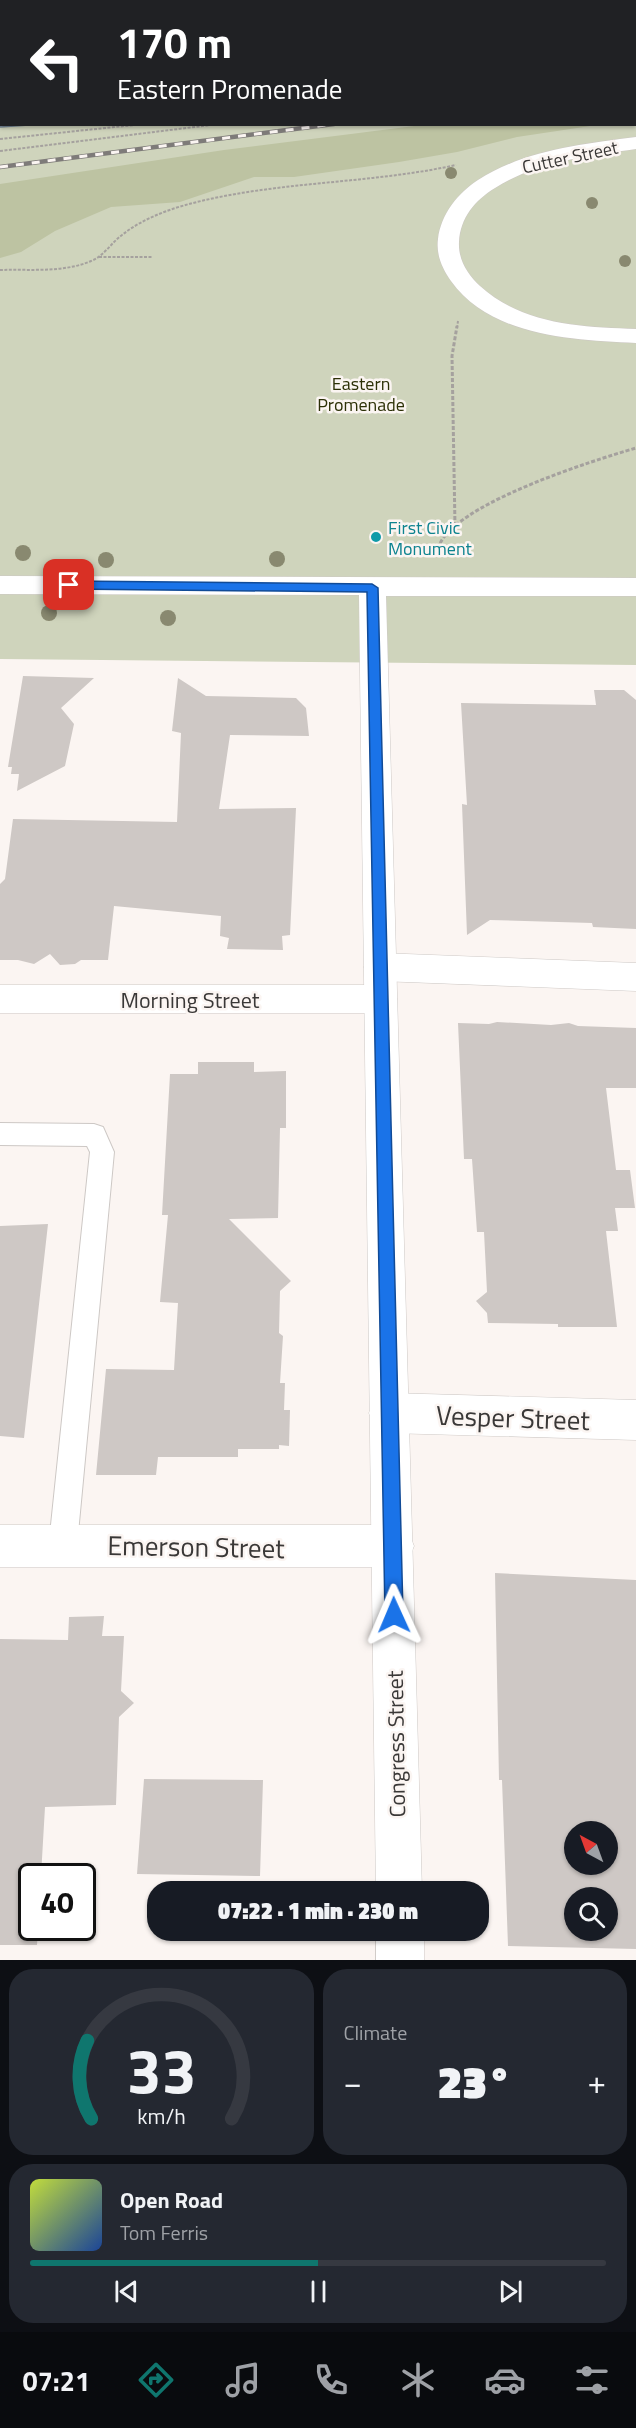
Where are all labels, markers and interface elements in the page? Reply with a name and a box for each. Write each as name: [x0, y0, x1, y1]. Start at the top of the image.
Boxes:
text: 170 m: [117, 10, 232, 74]
icon: left: [18, 24, 96, 102]
text: Eastern Promenade: [117, 68, 342, 109]
street label: Cutter Street: [520, 134, 621, 180]
park label: Eastern Promenade: [317, 370, 405, 418]
place label: First Civic Monument: [388, 514, 473, 562]
marker: First Civic Monument: [369, 530, 383, 544]
pin: [43, 559, 94, 610]
icon: arrive: [52, 568, 85, 601]
street label: Morning Street: [121, 983, 260, 1017]
street label: Vesper Street: [435, 1394, 591, 1440]
street label: Emerson Street: [107, 1524, 286, 1568]
position arrow: [362, 1583, 426, 1647]
street label: Congress Street: [378, 1670, 414, 1818]
north arrow: [564, 1821, 618, 1875]
map controls: [564, 1821, 618, 1941]
speed limit sign: 40: [18, 1863, 96, 1941]
button: search: [564, 1887, 618, 1941]
text: 07:22 · 1 min · 230 m: [218, 1894, 418, 1928]
text: Climate: [344, 2017, 407, 2048]
text: 33: [126, 2022, 196, 2117]
text: 23°: [438, 2047, 512, 2115]
text: −: [344, 2057, 362, 2107]
text: +: [588, 2057, 606, 2107]
text: km/h: [137, 2100, 186, 2132]
text: Open Road: [120, 2183, 223, 2217]
text: Tom Ferris: [120, 2217, 208, 2248]
icon: previous: [110, 2275, 143, 2308]
icon: pause: [302, 2275, 335, 2308]
icon: next: [494, 2275, 527, 2308]
icon: directions: [135, 2359, 177, 2401]
icon: music: [222, 2359, 264, 2401]
icon: phone: [310, 2359, 352, 2401]
icon: climate: [397, 2359, 439, 2401]
icon: car: [484, 2359, 526, 2401]
icon: filters: [571, 2359, 613, 2401]
text: 07:21: [23, 2360, 90, 2401]

